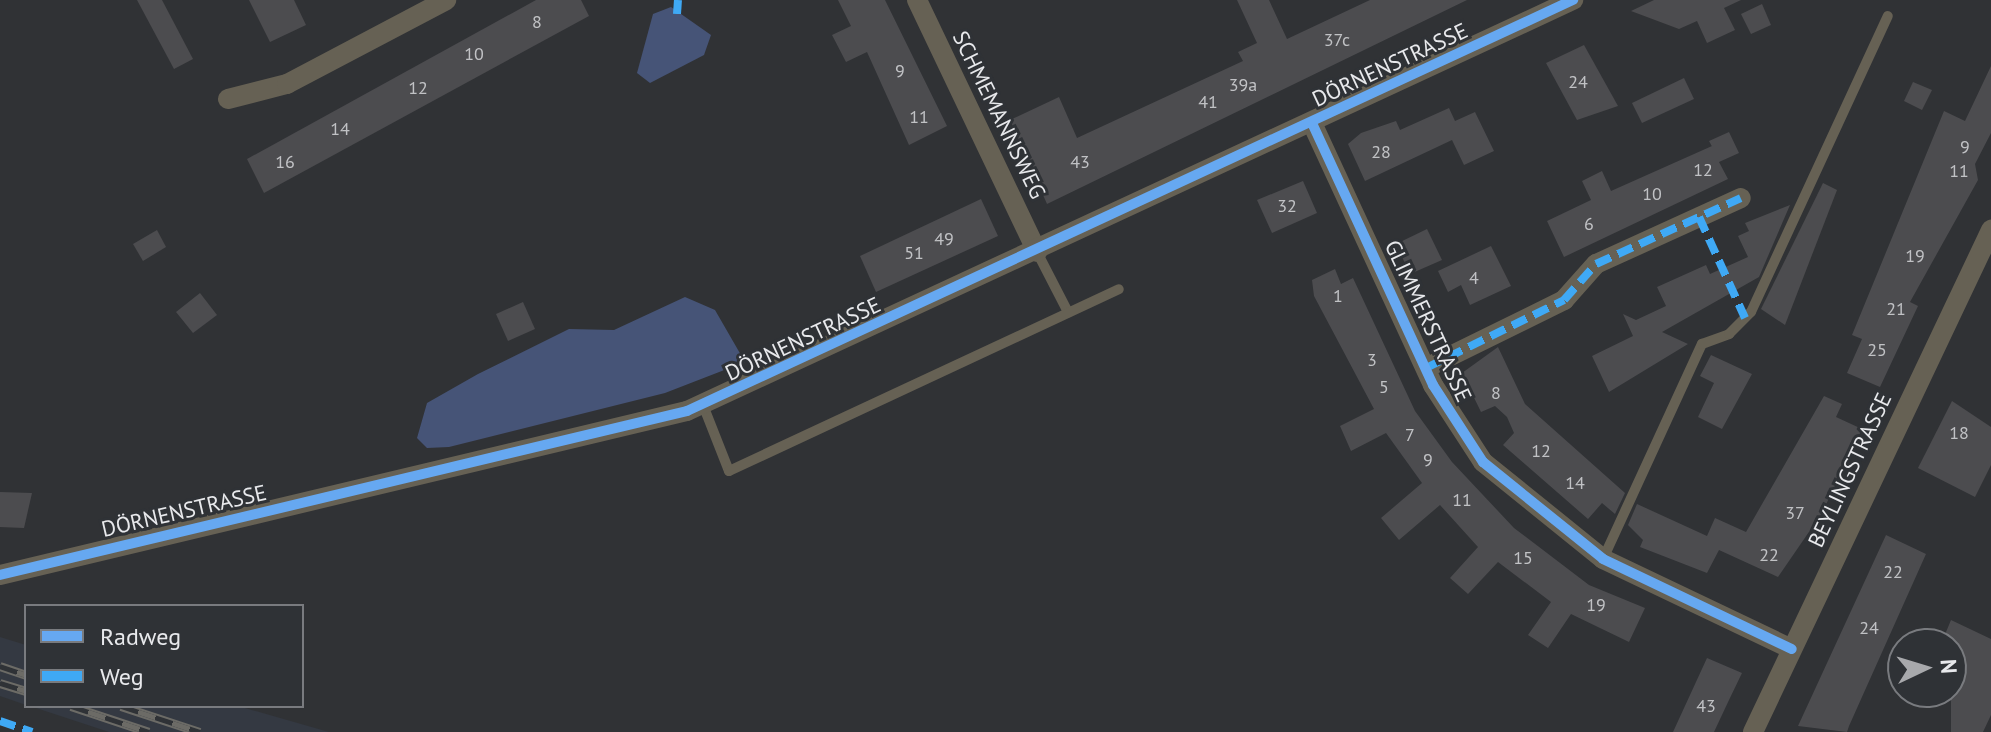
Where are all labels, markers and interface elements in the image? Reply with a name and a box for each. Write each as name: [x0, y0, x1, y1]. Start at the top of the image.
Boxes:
house number: 8: [532, 11, 542, 33]
street label: DÖRNENSTRASSE: [1308, 17, 1472, 113]
street label: SCHMEMANNSWEG: [947, 27, 1051, 203]
house number: 37c: [1324, 29, 1350, 51]
house number: 10: [464, 43, 484, 65]
house number: 9: [895, 60, 905, 82]
house number: 24: [1568, 71, 1588, 93]
house number: 39a: [1229, 74, 1257, 96]
house number: 12: [408, 77, 428, 99]
house number: 41: [1198, 91, 1218, 113]
house number: 11: [909, 106, 929, 128]
house number: 14: [330, 118, 350, 140]
house number: 9: [1960, 136, 1970, 158]
house number: 28: [1371, 141, 1391, 163]
house number: 16: [275, 151, 295, 173]
house number: 43: [1070, 151, 1090, 173]
house number: 12: [1693, 159, 1713, 181]
house number: 11: [1949, 160, 1969, 182]
house number: 10: [1642, 183, 1662, 205]
house number: 32: [1277, 195, 1297, 217]
house number: 6: [1584, 213, 1594, 235]
house number: 49: [934, 228, 954, 250]
street label: GLIMMERSTRASSE: [1379, 236, 1477, 406]
house number: 51: [904, 242, 924, 264]
house number: 19: [1905, 245, 1925, 267]
house number: 4: [1469, 267, 1479, 289]
house number: 1: [1333, 285, 1343, 307]
street label: DÖRNENSTRASSE: [721, 291, 885, 387]
house number: 21: [1886, 298, 1906, 320]
house number: 25: [1867, 339, 1887, 361]
house number: 3: [1367, 349, 1377, 371]
house number: 5: [1379, 376, 1389, 398]
house number: 8: [1491, 382, 1501, 404]
street label: BEYLINGSTRASSE: [1803, 389, 1897, 551]
house number: 18: [1949, 422, 1969, 444]
house number: 7: [1405, 424, 1415, 446]
house number: 12: [1531, 440, 1551, 462]
house number: 9: [1423, 449, 1433, 471]
house number: 14: [1565, 472, 1585, 494]
street label: DÖRNENSTRASSE: [99, 479, 269, 543]
house number: 11: [1452, 489, 1472, 511]
house number: 37: [1785, 502, 1805, 524]
house number: 22: [1759, 544, 1779, 566]
house number: 15: [1513, 547, 1533, 569]
house number: 22: [1883, 561, 1903, 583]
house number: 19: [1586, 594, 1606, 616]
legend: [24, 604, 304, 708]
house number: 24: [1859, 617, 1879, 639]
text: Radweg: [100, 621, 181, 652]
north arrow: [1887, 628, 1967, 708]
text: N: [1934, 658, 1963, 675]
text: Weg: [100, 661, 144, 692]
house number: 43: [1696, 695, 1716, 717]

